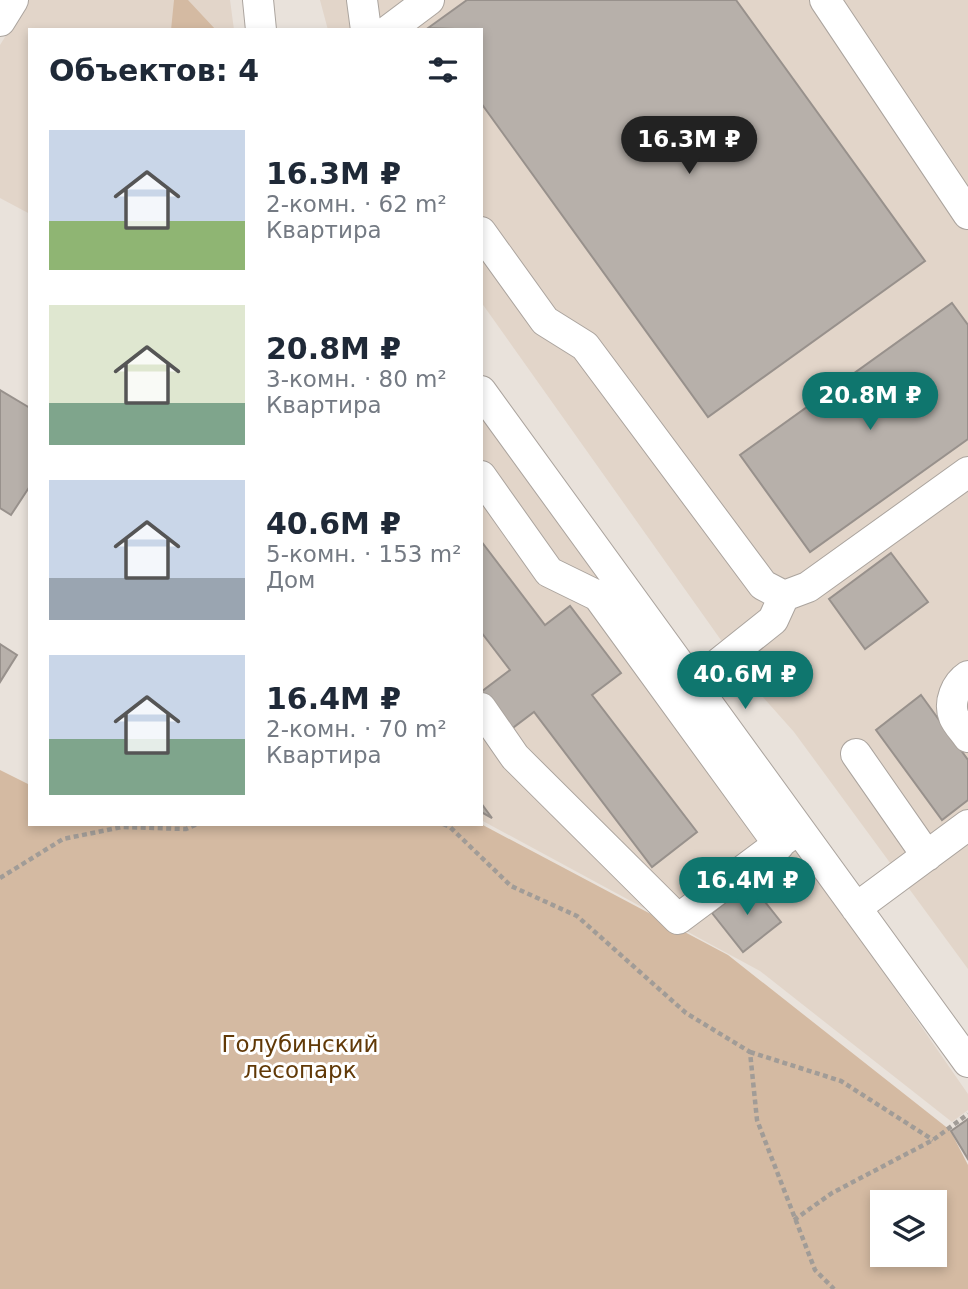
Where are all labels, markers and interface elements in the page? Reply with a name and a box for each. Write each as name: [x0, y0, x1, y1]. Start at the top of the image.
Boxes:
icon: filters: [424, 51, 462, 89]
text: Объектов: 4: [49, 53, 259, 88]
pin: 16.3M ₽: [624, 116, 754, 176]
text: 16.3M ₽: [637, 126, 741, 152]
text: 16.3M ₽: [266, 156, 401, 191]
icon: home: [105, 158, 189, 242]
text: 2-комн. · 62 m²: [266, 191, 447, 217]
text: Квартира: [266, 217, 382, 243]
text: 20.8M ₽: [266, 331, 401, 366]
icon: home: [105, 333, 189, 417]
text: 3-комн. · 80 m²: [266, 366, 447, 392]
pin: 20.8M ₽: [805, 372, 935, 432]
text: 20.8M ₽: [818, 382, 922, 408]
text: Квартира: [266, 392, 382, 418]
text: 40.6M ₽: [266, 506, 401, 541]
icon: home: [105, 508, 189, 592]
text: 5-комн. · 153 m²: [266, 541, 461, 567]
text: Дом: [266, 567, 315, 593]
pin: 40.6M ₽: [680, 652, 810, 711]
text: 40.6M ₽: [693, 661, 797, 687]
text: 16.4M ₽: [266, 681, 401, 716]
icon: home: [105, 683, 189, 767]
text: 2-комн. · 70 m²: [266, 716, 447, 742]
text: Квартира: [266, 742, 382, 768]
pin: 16.4M ₽: [682, 858, 812, 917]
text: 16.4M ₽: [695, 867, 799, 893]
park label: Голубинский лесопарк: [221, 1031, 379, 1083]
map controls: [870, 1190, 947, 1267]
button: layers: [870, 1190, 947, 1267]

